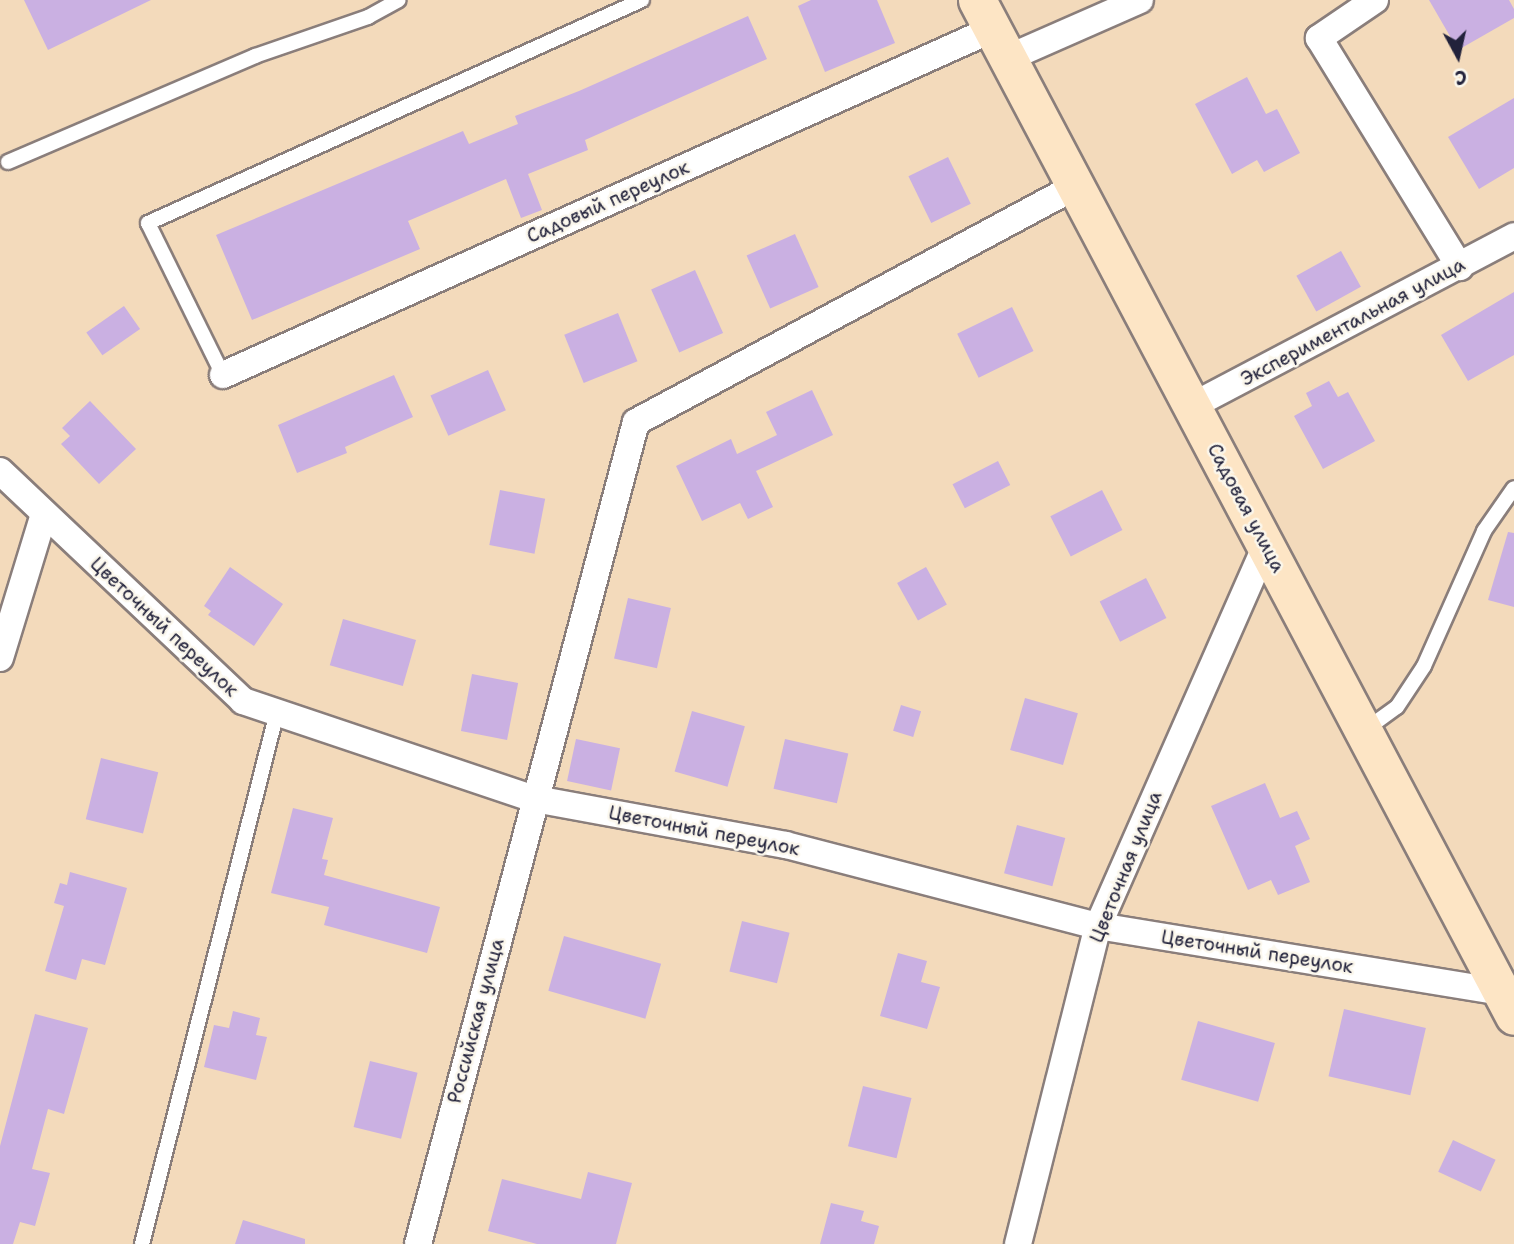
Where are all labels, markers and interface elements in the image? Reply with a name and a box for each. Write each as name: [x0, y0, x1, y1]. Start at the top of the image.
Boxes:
north arrow: [1423, 21, 1493, 91]
text: С: [1453, 64, 1469, 90]
street label: Садовый переулок: [523, 156, 693, 248]
street label: Экспериментальная улица: [1237, 253, 1469, 391]
street label: Садовая улица: [1202, 440, 1290, 576]
street label: Цветочный переулок: [85, 553, 243, 701]
street label: Цветочная улица: [1085, 788, 1167, 946]
street label: Цветочный переулок: [607, 801, 801, 861]
street label: Цветочный переулок: [1159, 926, 1355, 978]
street label: Российская улица: [443, 936, 509, 1106]

